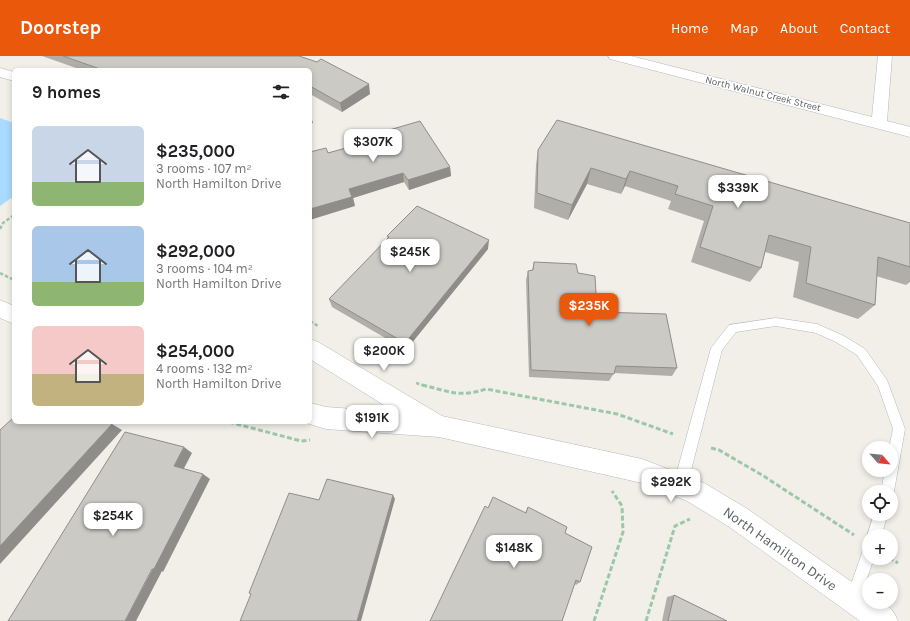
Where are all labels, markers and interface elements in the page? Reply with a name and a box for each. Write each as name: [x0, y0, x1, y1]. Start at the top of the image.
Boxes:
text: Doorstep: [20, 17, 101, 39]
text: Home: [671, 20, 708, 37]
text: Map: [730, 20, 758, 37]
text: About: [780, 20, 818, 37]
text: Contact: [840, 20, 890, 37]
street label: North Walnut Creek Street: [704, 74, 822, 114]
icon: filters: [270, 81, 292, 103]
text: 9 homes: [32, 82, 101, 102]
pin: $307K: [345, 129, 401, 163]
text: $307K: [353, 134, 393, 149]
text: $235,000: [156, 141, 235, 161]
icon: home: [64, 142, 112, 190]
text: 3 rooms · 107 m²: [156, 161, 252, 176]
pin: $339K: [710, 175, 766, 209]
text: North Hamilton Drive: [156, 176, 281, 191]
text: $339K: [717, 180, 759, 195]
pin: $245K: [382, 239, 438, 273]
text: $292,000: [156, 241, 235, 261]
icon: home: [64, 242, 112, 290]
text: $245K: [390, 244, 430, 259]
text: 3 rooms · 104 m²: [156, 261, 253, 276]
text: North Hamilton Drive: [156, 276, 281, 291]
pin: $235K: [561, 293, 617, 327]
text: $235K: [569, 298, 609, 313]
pin: $200K: [356, 338, 412, 372]
text: $254,000: [156, 341, 235, 361]
icon: home: [64, 342, 112, 390]
text: $200K: [363, 343, 405, 358]
text: 4 rooms · 132 m²: [156, 361, 253, 376]
text: North Hamilton Drive: [156, 376, 281, 391]
pin: $191K: [344, 405, 400, 439]
text: $191K: [355, 410, 389, 425]
north arrow: [862, 441, 898, 477]
map controls: [862, 441, 898, 609]
pin: $292K: [643, 469, 699, 503]
text: $292K: [650, 474, 692, 489]
button: locate: [862, 485, 898, 521]
pin: $254K: [85, 503, 141, 537]
street label: North Hamilton Drive: [720, 503, 840, 595]
text: $254K: [93, 508, 133, 523]
button: +: [862, 529, 898, 565]
pin: $148K: [486, 535, 542, 569]
text: $148K: [495, 540, 533, 555]
button: −: [862, 573, 898, 609]

